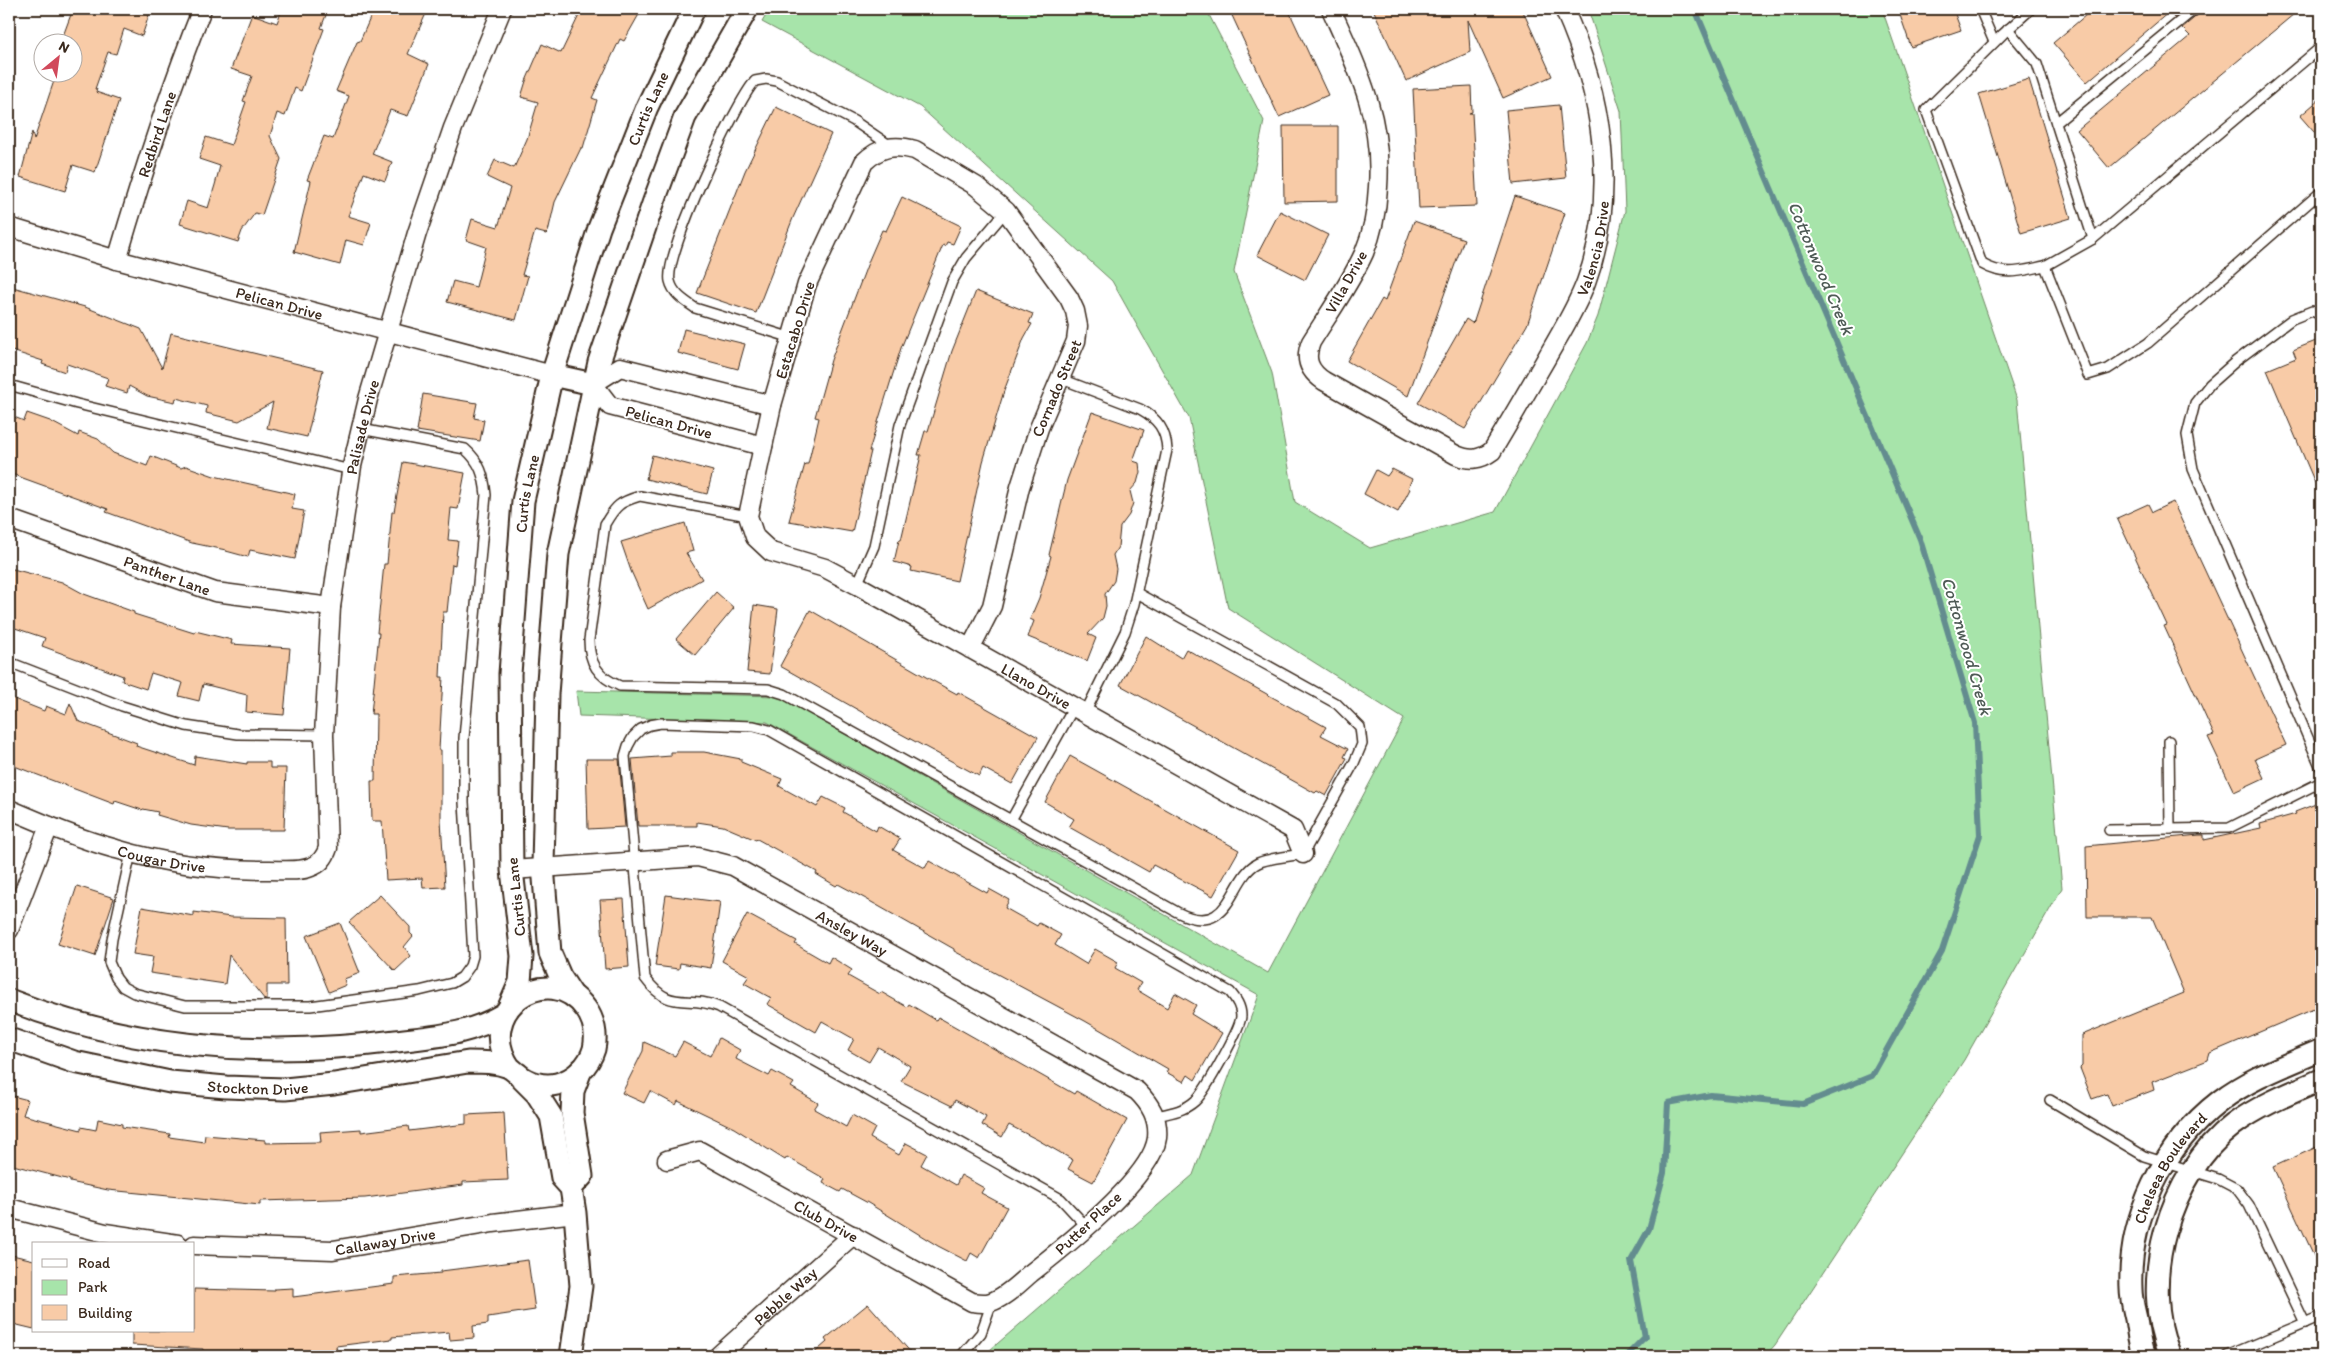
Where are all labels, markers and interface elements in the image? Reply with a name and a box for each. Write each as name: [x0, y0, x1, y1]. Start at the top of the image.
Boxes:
north arrow: [32, 32, 82, 82]
text: N: [56, 37, 72, 57]
street label: Curtis Lane: [623, 68, 672, 148]
street label: Redbird Lane: [133, 88, 180, 180]
water label: Cottonwood Creek: [1783, 198, 1860, 339]
street label: Valencia Drive: [1572, 200, 1612, 299]
street label: Villa Drive: [1321, 247, 1371, 317]
street label: Estacabo Drive: [771, 279, 819, 381]
street label: Pelican Drive: [234, 282, 325, 324]
street label: Cornado Street: [1027, 336, 1085, 439]
street label: Palisade Drive: [341, 377, 383, 476]
street label: Pelican Drive: [623, 401, 715, 443]
street label: Curtis Lane: [511, 453, 543, 534]
street label: Panther Lane: [121, 551, 213, 599]
water label: Cottonwood Creek: [1937, 575, 1998, 719]
street label: Llano Drive: [998, 659, 1074, 713]
street label: Cougar Drive: [115, 840, 207, 876]
street label: Curtis Lane: [502, 857, 530, 937]
street label: Ansley Way: [813, 905, 892, 960]
street label: Stockton Drive: [206, 1076, 309, 1099]
street label: Chelsea Boulevard: [2130, 1108, 2211, 1226]
street label: Putter Place: [1051, 1187, 1125, 1259]
street label: Club Drive: [790, 1195, 862, 1247]
street label: Callaway Drive: [333, 1223, 437, 1259]
legend: [32, 1242, 195, 1332]
text: Road: [78, 1254, 111, 1272]
street label: Pebble Way: [750, 1262, 821, 1329]
text: Park: [78, 1278, 108, 1296]
text: Building: [78, 1304, 132, 1322]

